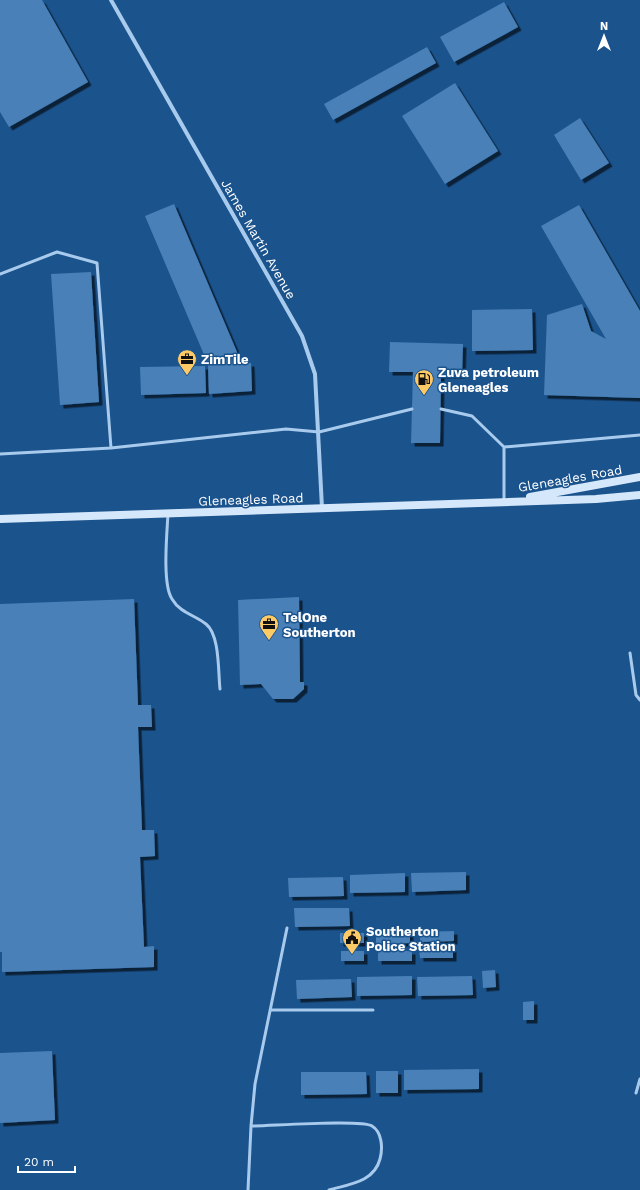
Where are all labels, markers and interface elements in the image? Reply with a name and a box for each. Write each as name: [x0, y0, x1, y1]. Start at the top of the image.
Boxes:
north arrow: [584, 16, 624, 56]
text: N: [600, 20, 608, 33]
street label: James Martin Avenue: [218, 177, 299, 302]
office icon: ZimTile: [176, 348, 198, 376]
place label: ZimTile: [201, 352, 249, 367]
place label: Zuva petroleum Gleneagles: [438, 365, 539, 395]
fuel station icon: Zuva petroleum Gleneagles: [413, 368, 435, 396]
street label: Gleneagles Road: [517, 462, 623, 495]
street label: Gleneagles Road: [198, 490, 304, 509]
place label: TelOne Southerton: [283, 610, 356, 640]
office icon: TelOne Southerton: [258, 613, 280, 641]
place label: Southerton Police Station: [366, 924, 456, 954]
public building icon: Southerton Police Station: [341, 927, 363, 955]
scale bar: [18, 1148, 75, 1174]
text: 20 m: [24, 1155, 54, 1169]

